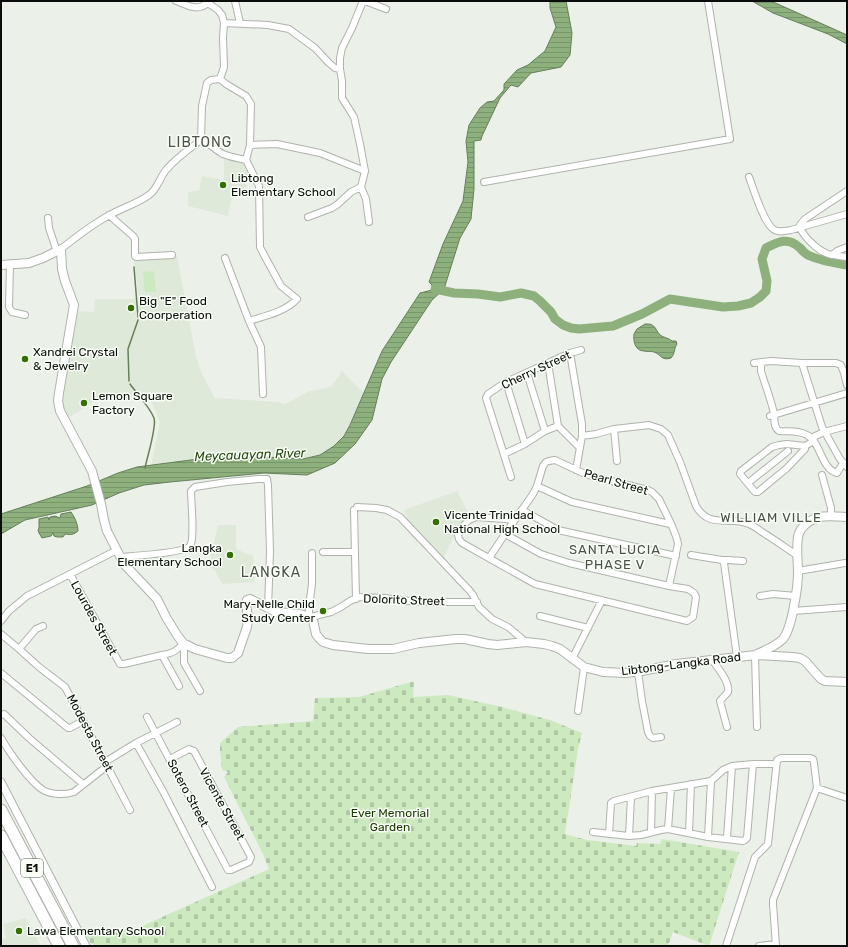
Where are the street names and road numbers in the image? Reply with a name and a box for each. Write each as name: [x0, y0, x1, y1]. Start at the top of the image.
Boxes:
street label: Cherry Street: [499, 348, 573, 392]
street label: Pearl Street: [582, 466, 650, 498]
street label: Lourdes Street: [68, 578, 120, 658]
street label: Dolorito Street: [363, 592, 445, 608]
street label: Libtong-Langka Road: [620, 650, 742, 678]
street label: Modesta Street: [64, 692, 116, 774]
street label: Sotero Street: [164, 757, 212, 830]
street label: Vicente Street: [196, 765, 248, 843]
road number: E1: [21, 859, 43, 877]

